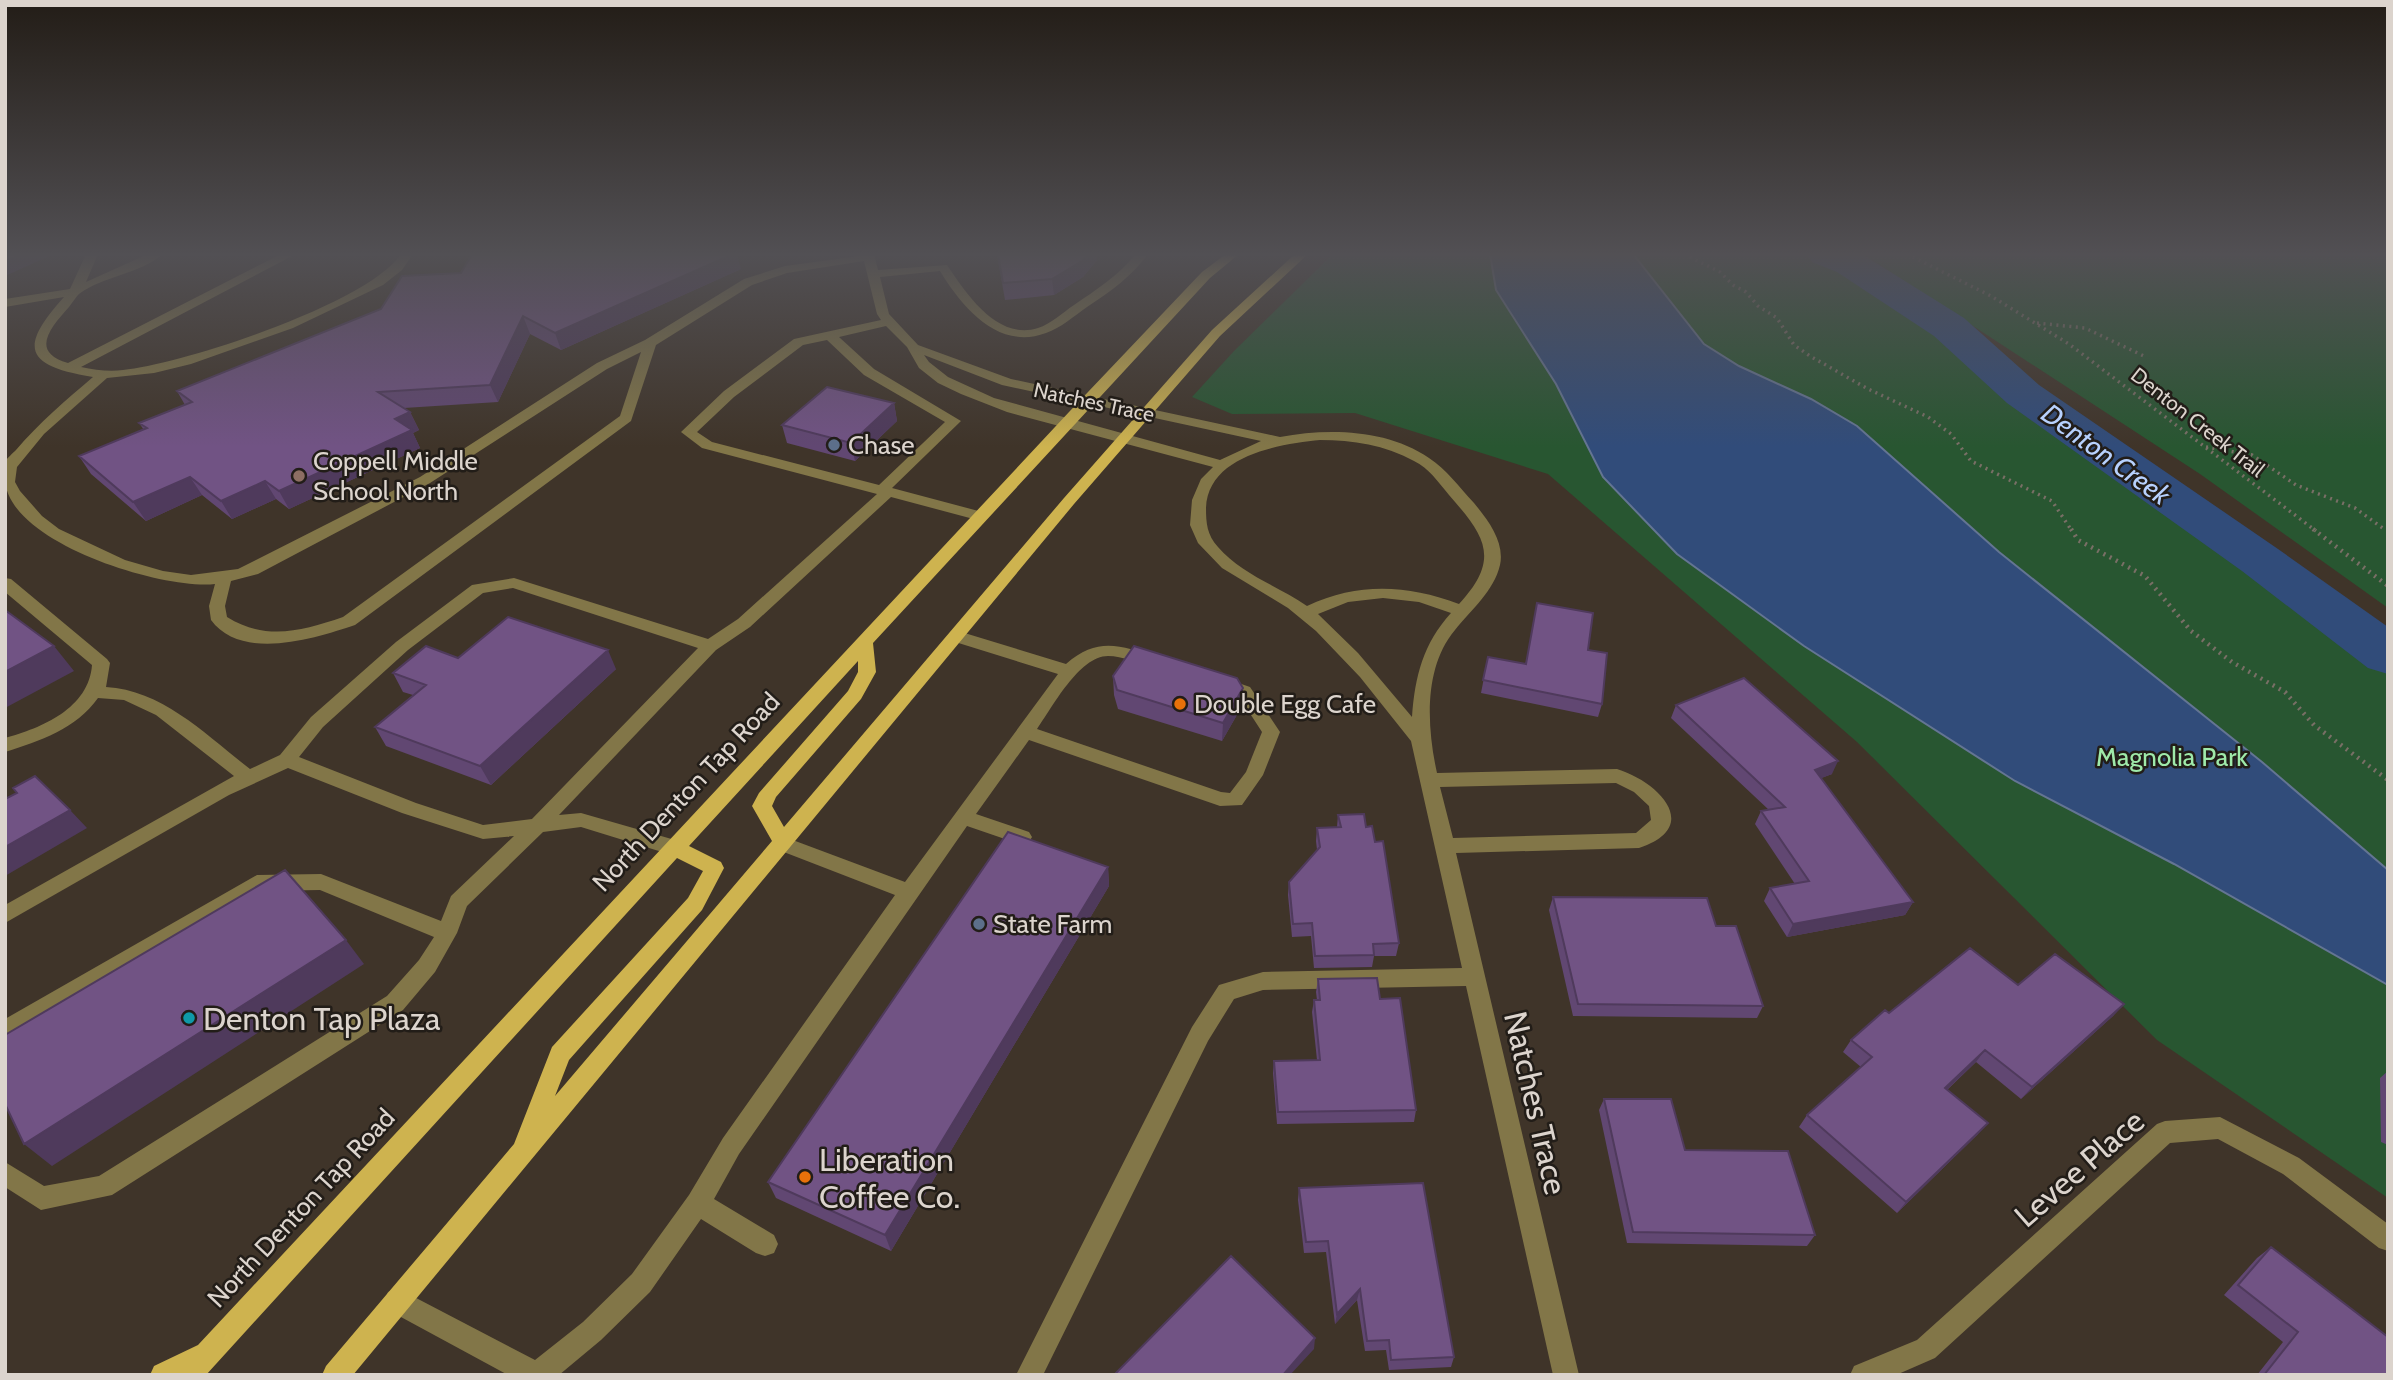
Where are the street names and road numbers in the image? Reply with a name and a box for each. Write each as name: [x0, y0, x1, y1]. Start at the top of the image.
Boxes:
street label: Denton Creek Trail: [2126, 362, 2270, 482]
street label: Natches Trace: [1031, 377, 1157, 427]
street label: North Denton Tap Road: [586, 686, 786, 898]
street label: Natches Trace: [1496, 1008, 1576, 1198]
street label: Levee Place: [2006, 1101, 2152, 1235]
street label: North Denton Tap Road: [201, 1102, 401, 1314]

